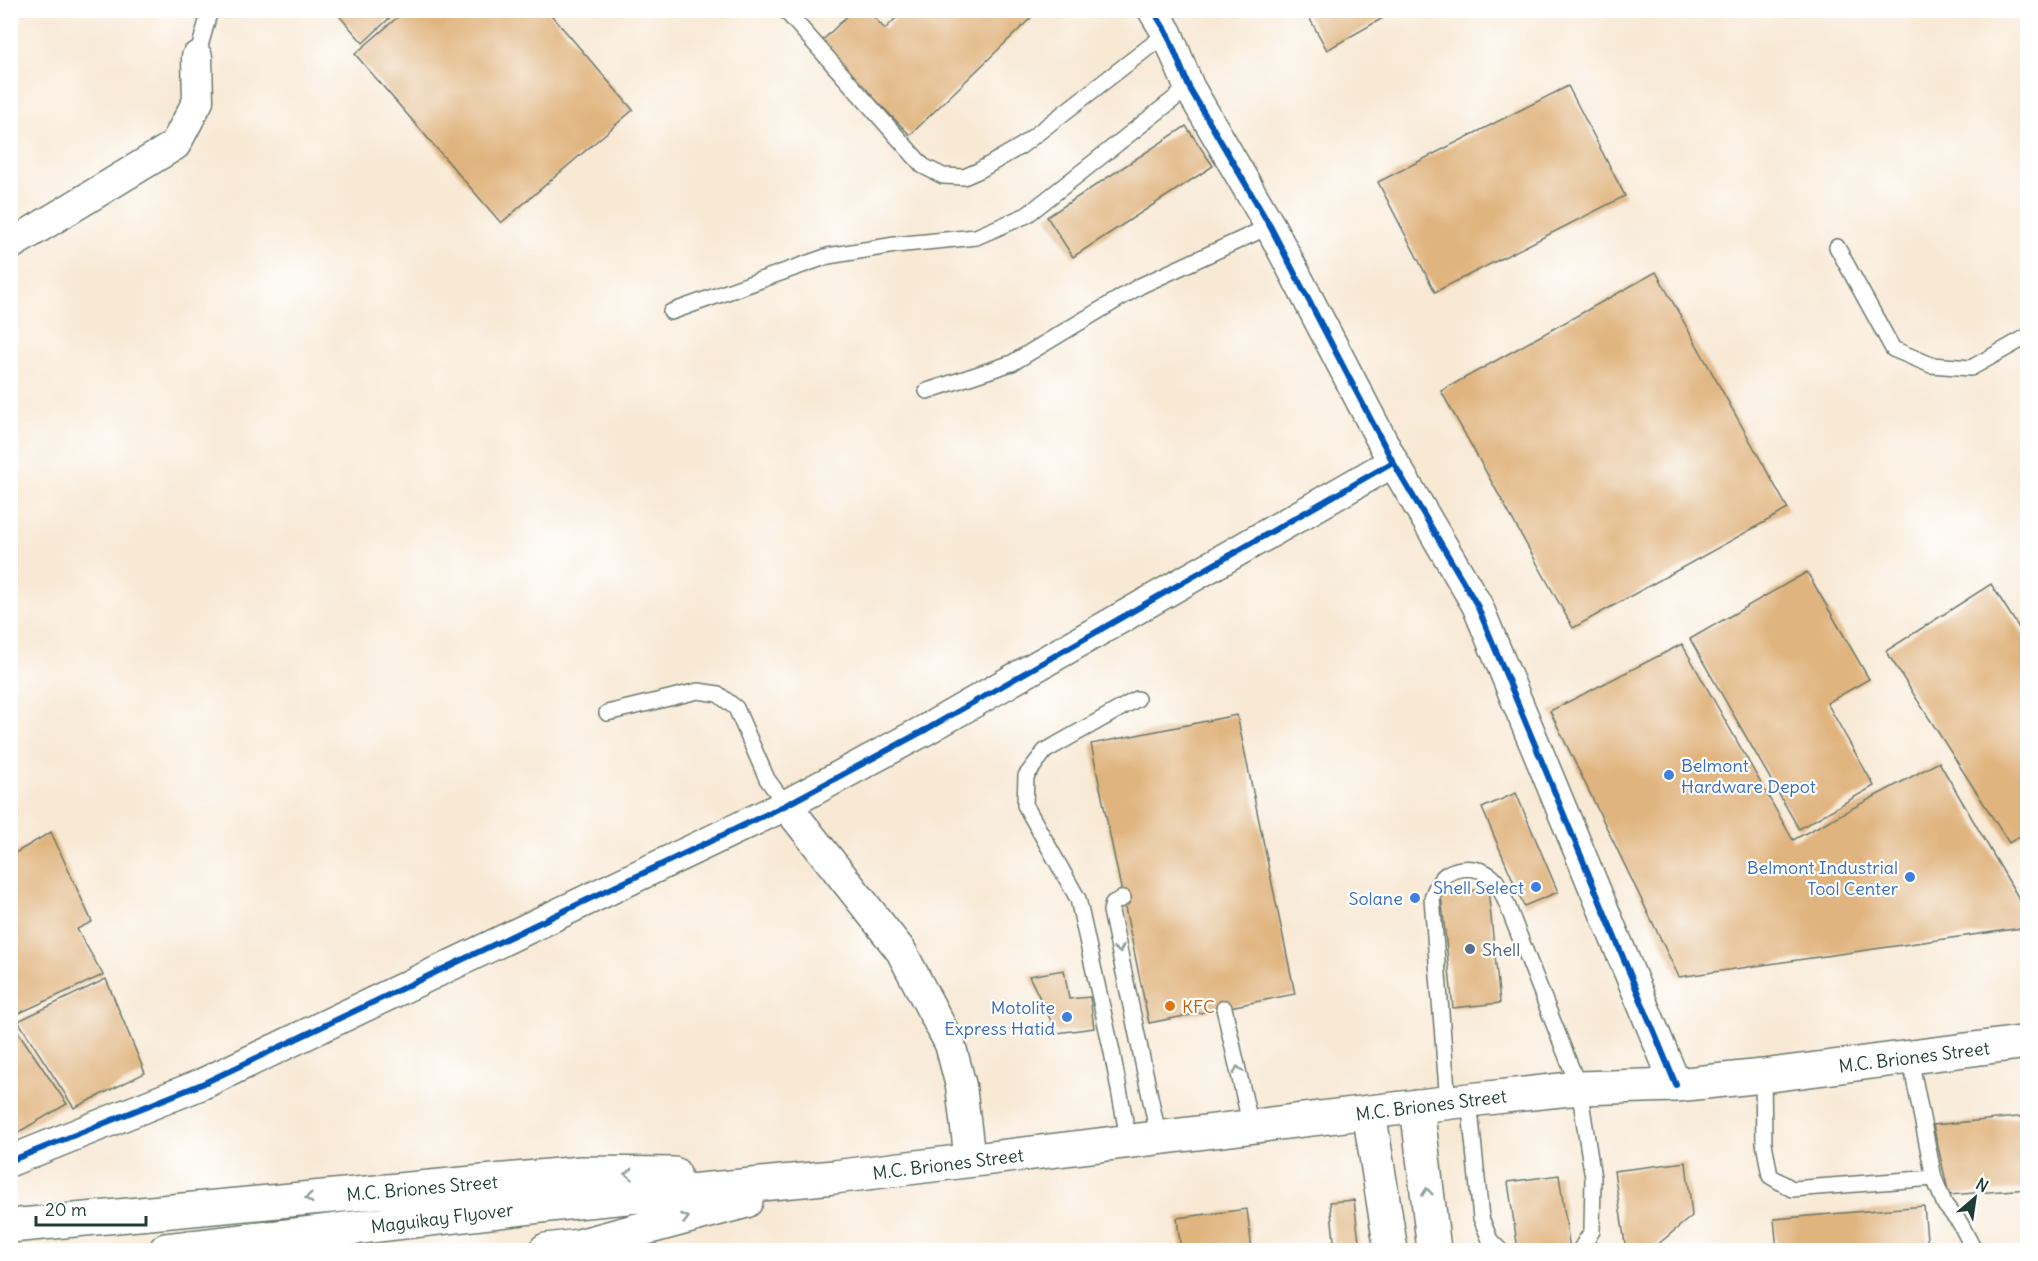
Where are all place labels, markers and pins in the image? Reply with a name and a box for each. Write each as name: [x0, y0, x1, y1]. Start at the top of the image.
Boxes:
place label: Belmont Hardware Depot: [1681, 754, 1816, 798]
marker: Belmont Hardware Depot: [1662, 768, 1676, 782]
place label: Belmont Industrial Tool Center: [1747, 856, 1899, 900]
marker: Belmont Industrial Tool Center: [1903, 870, 1917, 884]
place label: Shell Select: [1433, 876, 1524, 899]
marker: Shell Select: [1529, 880, 1543, 894]
place label: Solane: [1348, 887, 1403, 910]
marker: Solane: [1408, 891, 1422, 905]
place label: Shell: [1482, 938, 1520, 961]
marker: Shell: [1463, 942, 1477, 956]
place label: KFC: [1182, 995, 1215, 1018]
place label: Motolite Express Hatid: [944, 996, 1055, 1040]
marker: KFC: [1163, 999, 1177, 1013]
marker: Motolite Express Hatid: [1060, 1010, 1074, 1024]

